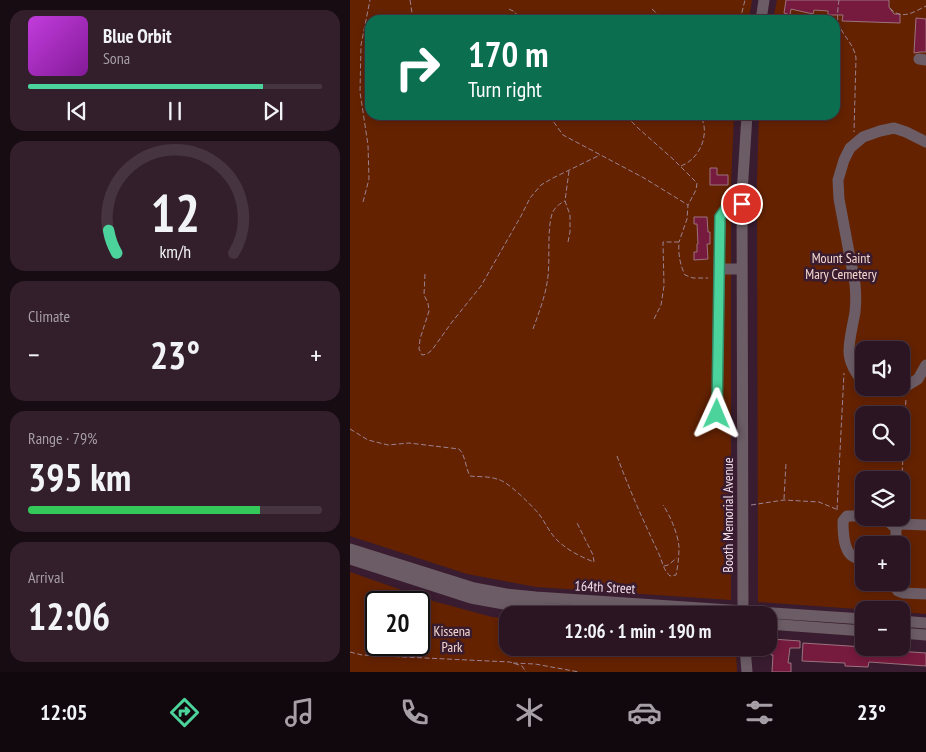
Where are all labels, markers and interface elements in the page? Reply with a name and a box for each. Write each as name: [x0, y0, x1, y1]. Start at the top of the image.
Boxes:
text: Blue Orbit: [103, 24, 172, 48]
text: 170 m: [468, 31, 549, 77]
icon: right: [385, 35, 450, 100]
text: Sona: [103, 48, 130, 68]
text: Turn right: [468, 75, 542, 103]
icon: previous: [63, 97, 91, 125]
icon: pause: [161, 97, 189, 125]
icon: next: [259, 97, 287, 125]
text: 12: [150, 179, 200, 246]
pin: [721, 183, 763, 225]
icon: arrive: [728, 190, 756, 218]
text: km/h: [159, 240, 191, 263]
park label: Mount Saint Mary Cemetery: [805, 249, 877, 283]
text: Climate: [28, 306, 70, 326]
text: 23°: [150, 330, 200, 379]
text: −: [28, 336, 40, 373]
text: +: [310, 336, 322, 373]
map controls: [855, 341, 910, 656]
button: sound: [855, 341, 910, 396]
position arrow: [690, 387, 742, 439]
button: search: [855, 406, 910, 461]
text: Range · 79%: [28, 428, 97, 448]
text: 395 km: [28, 452, 131, 501]
street label: Booth Memorial Avenue: [719, 457, 737, 573]
button: layers: [855, 471, 910, 526]
button: +: [855, 536, 910, 591]
text: Arrival: [28, 567, 64, 587]
street label: 164th Street: [574, 576, 636, 598]
text: 12:06: [28, 591, 110, 640]
speed limit sign: 20: [365, 591, 430, 656]
button: −: [855, 601, 910, 656]
text: 12:06 · 1 min · 190 m: [565, 619, 711, 643]
park label: Kissena Park: [434, 622, 470, 656]
icon: directions: [167, 695, 202, 730]
icon: music: [282, 695, 317, 730]
icon: phone: [397, 695, 432, 730]
icon: climate: [512, 695, 547, 730]
icon: car: [627, 695, 662, 730]
icon: filters: [742, 695, 777, 730]
text: 12:05: [40, 698, 88, 726]
text: 23°: [857, 698, 886, 726]

